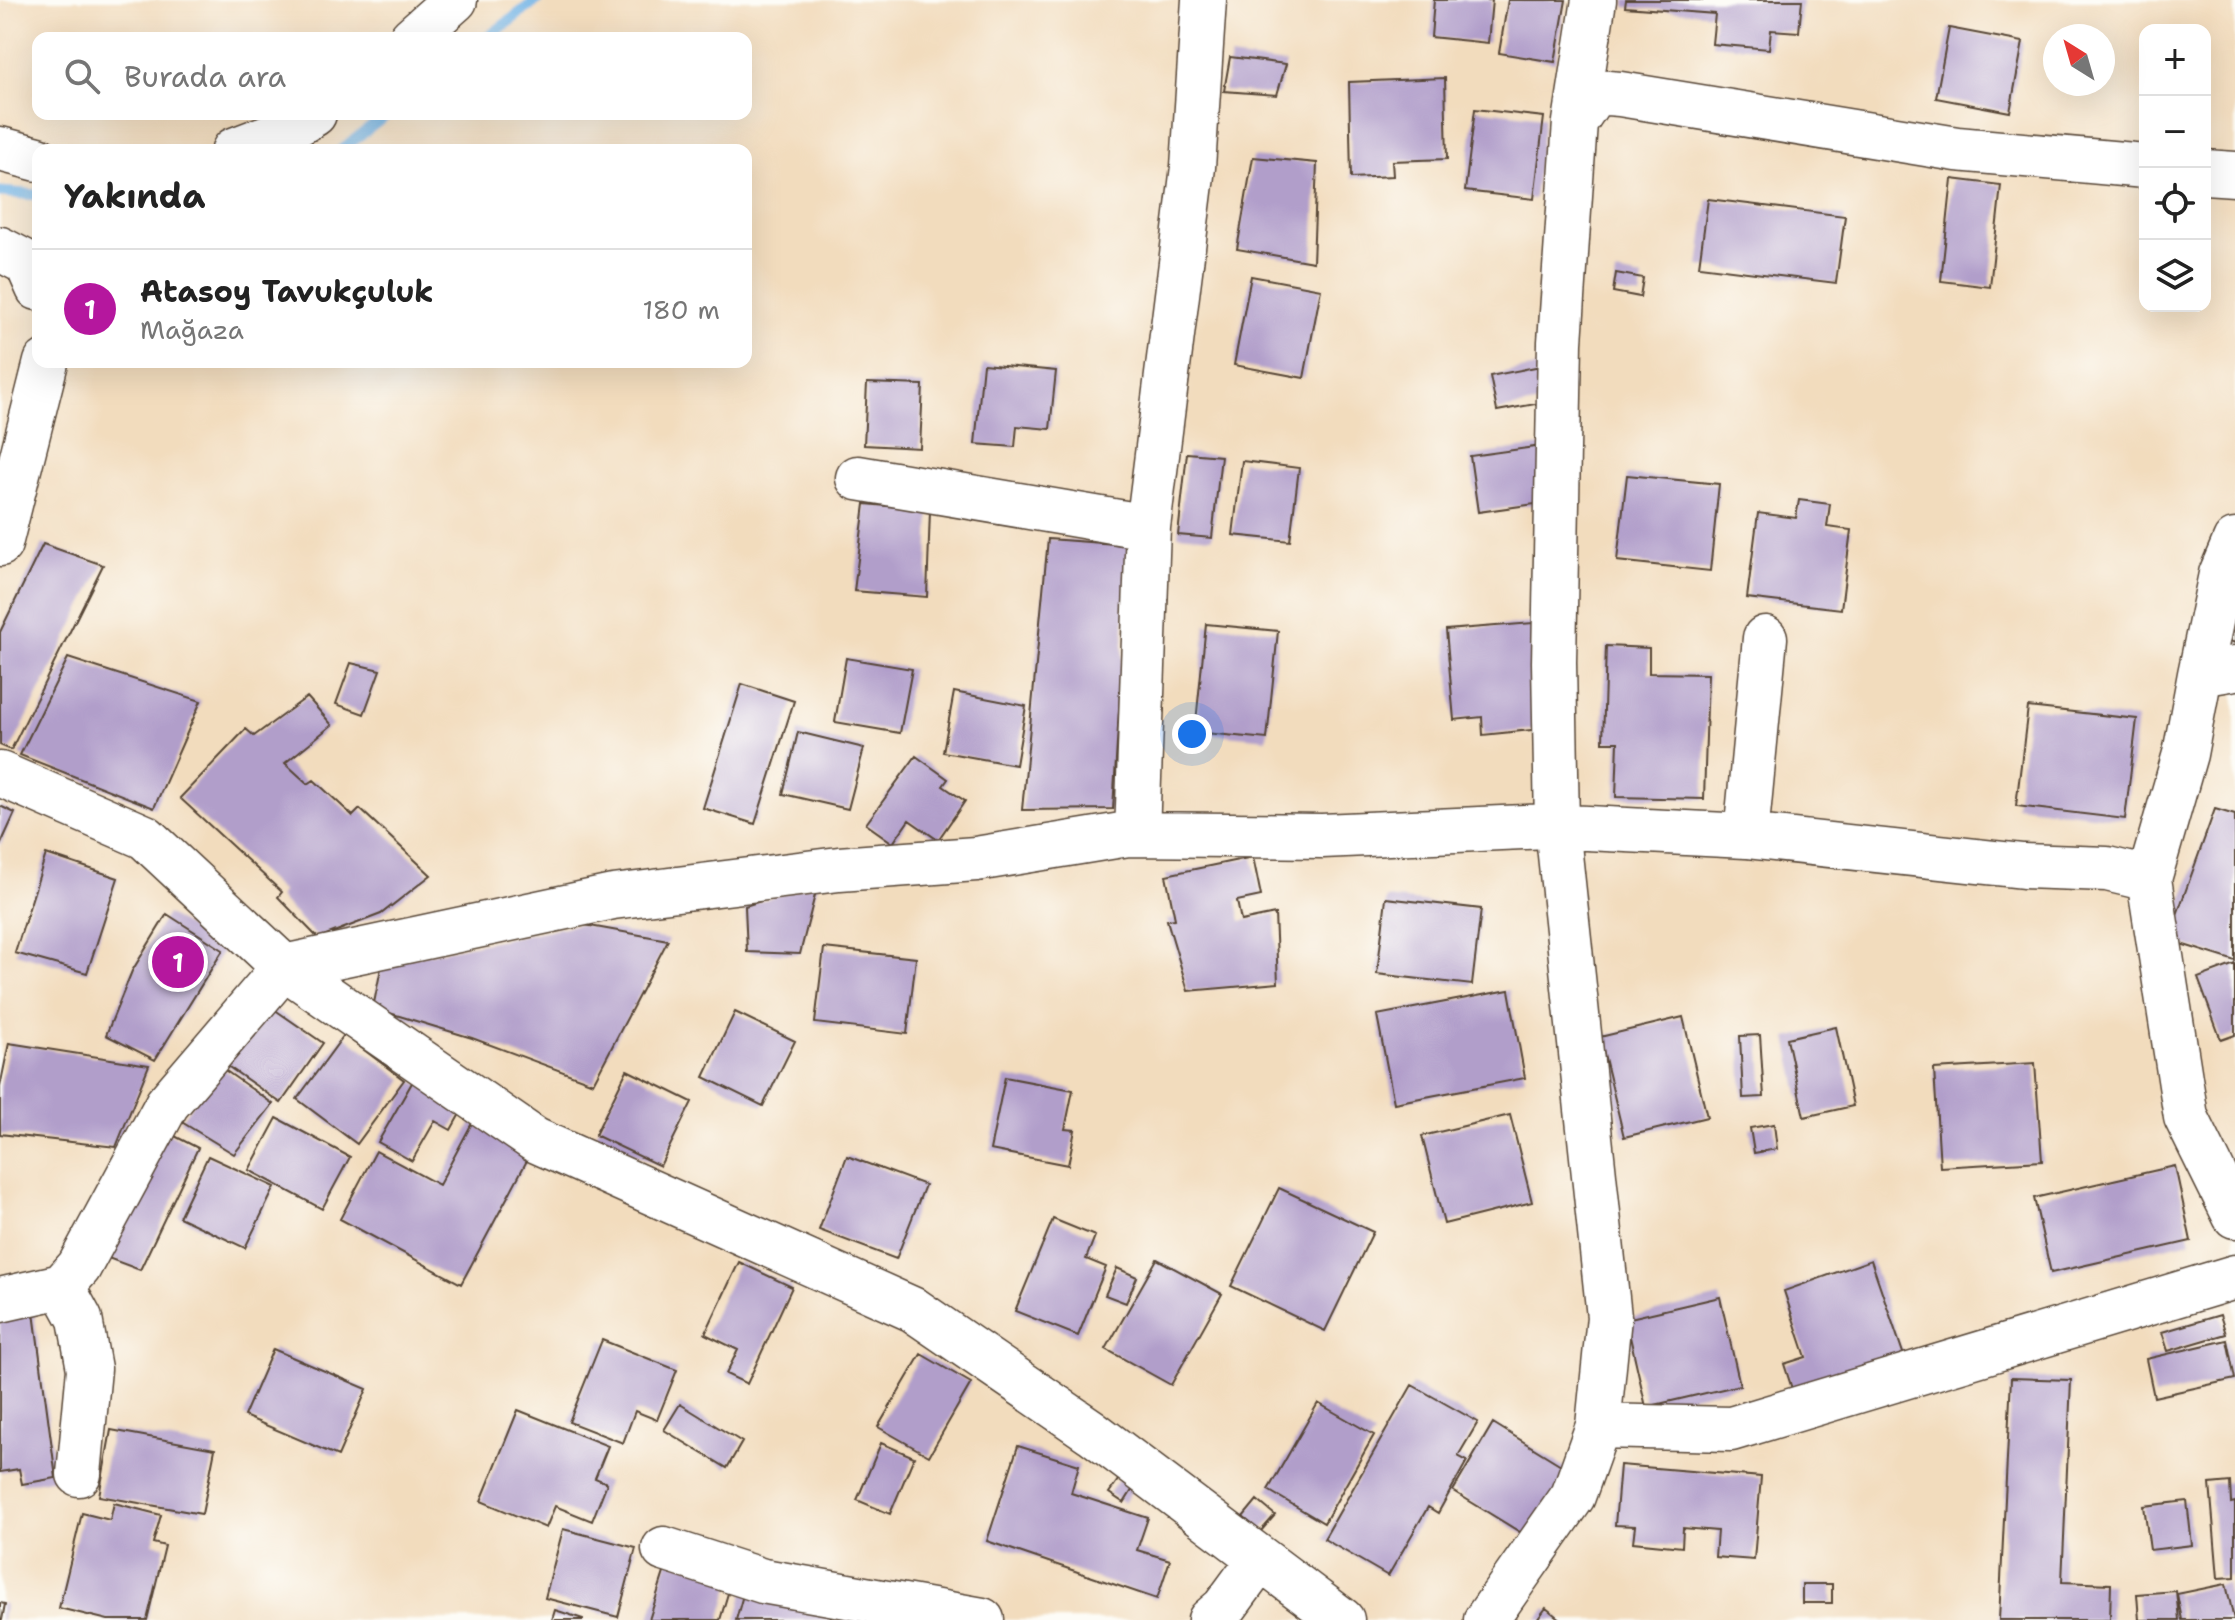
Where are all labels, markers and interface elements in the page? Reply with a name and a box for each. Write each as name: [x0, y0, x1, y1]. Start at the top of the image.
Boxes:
north arrow: [2043, 24, 2115, 96]
map controls: [2139, 24, 2211, 312]
button: +: [2139, 24, 2211, 96]
search box: [32, 32, 752, 120]
icon: search: [60, 54, 104, 98]
text: Burada ara: [124, 56, 286, 97]
button: −: [2139, 96, 2211, 168]
button: locate: [2139, 168, 2211, 240]
text: Yakında: [64, 173, 206, 219]
button: layers: [2139, 240, 2211, 312]
text: Atasoy Tavukçuluk: [140, 271, 434, 312]
text: 1: [84, 292, 96, 327]
text: 180 m: [642, 292, 720, 327]
text: Mağaza: [140, 312, 244, 347]
your location: [1172, 714, 1212, 754]
pin: 1: [152, 932, 204, 992]

